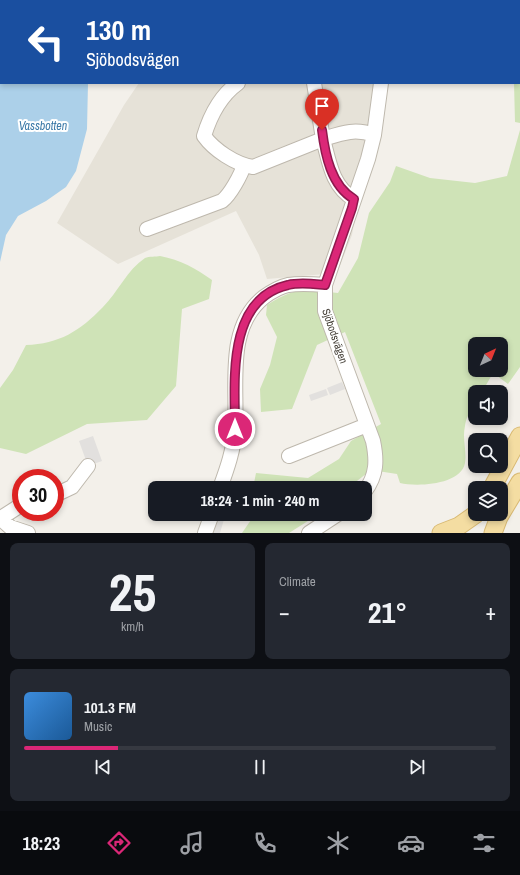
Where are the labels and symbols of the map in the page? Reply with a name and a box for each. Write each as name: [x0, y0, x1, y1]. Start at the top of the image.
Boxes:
pin: [305, 89, 339, 130]
water label: Vassbotten: [19, 118, 67, 134]
street label: Sjöbodsvägen: [319, 307, 351, 365]
north arrow: [468, 337, 508, 377]
position arrow: [214, 408, 256, 450]
speed limit sign: 30: [12, 469, 64, 521]

